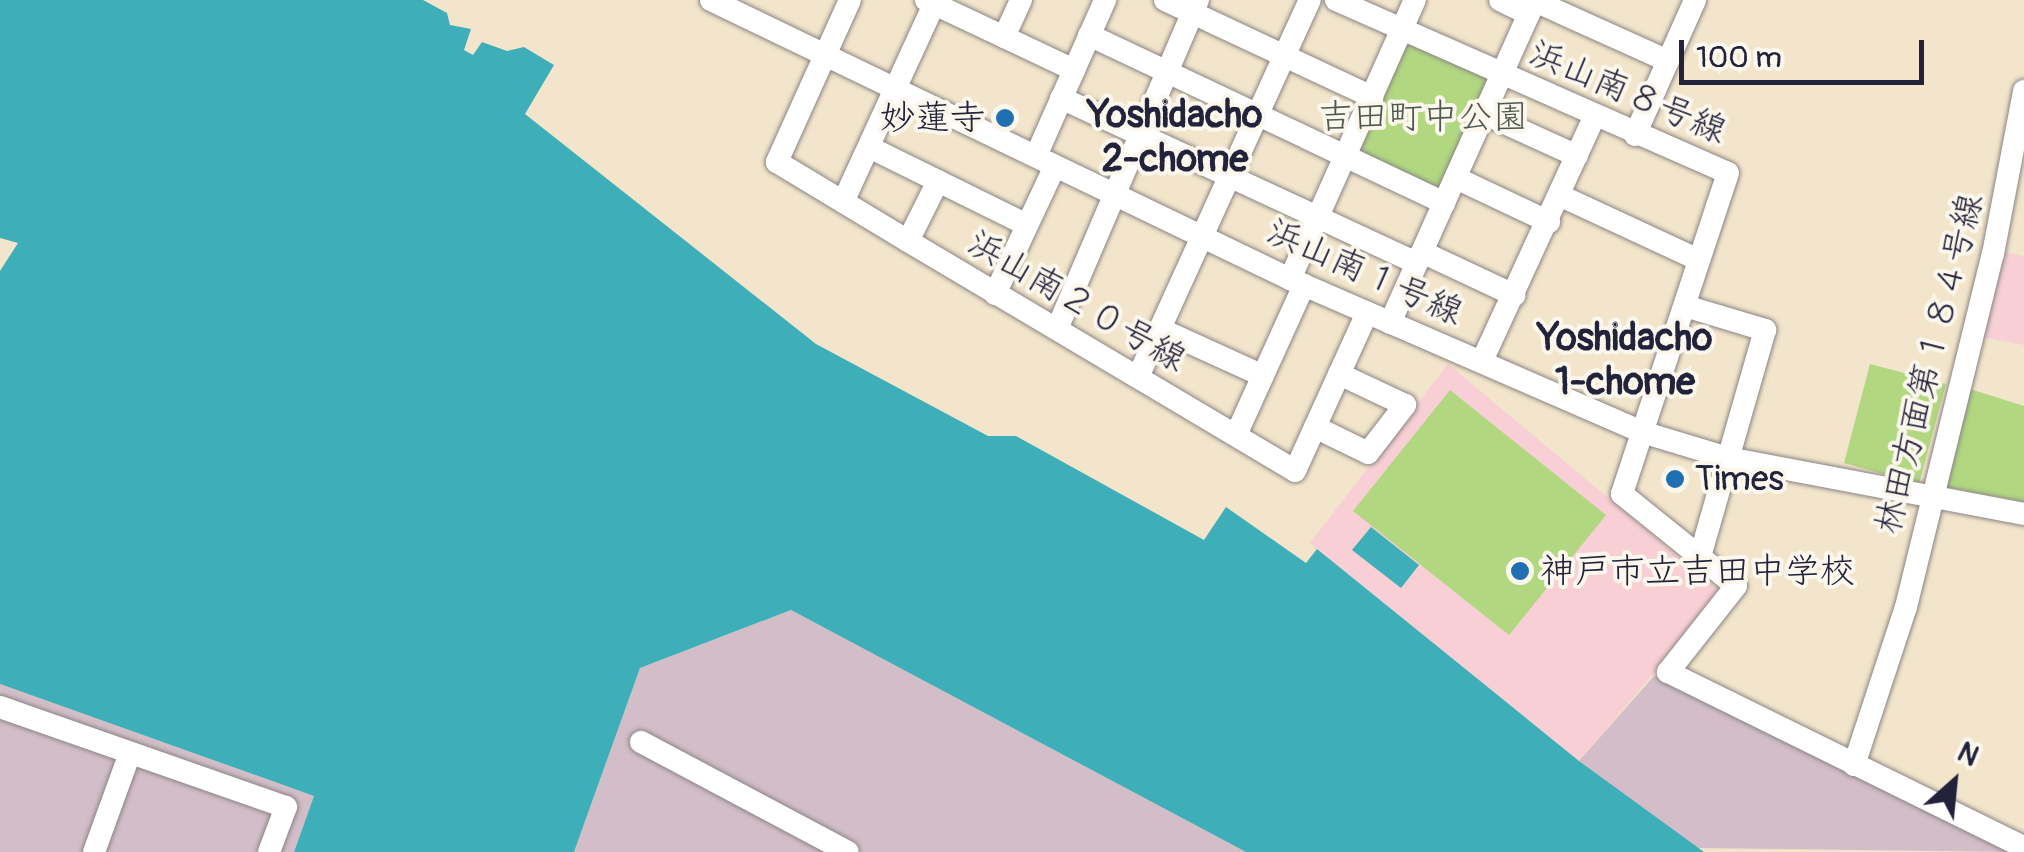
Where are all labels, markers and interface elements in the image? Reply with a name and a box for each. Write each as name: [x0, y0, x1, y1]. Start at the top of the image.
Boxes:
scale bar: [1684, 20, 1929, 82]
street label: 浜山南８号線: [1523, 32, 1733, 152]
text: 100 m: [1696, 39, 1782, 76]
district label: Yoshidacho 2-chome: [1088, 93, 1262, 182]
park label: 吉田町中公園: [1318, 96, 1528, 138]
place label: 妙蓮寺: [880, 97, 985, 139]
marker: 妙蓮寺: [994, 107, 1016, 129]
street label: 林田方面第１８４号線: [1866, 189, 1992, 539]
street label: 浜山南１号線: [1261, 210, 1469, 334]
street label: 浜山南２０号線: [960, 222, 1194, 380]
district label: Yoshidacho 1-chome: [1538, 316, 1712, 406]
place label: Times: [1695, 458, 1784, 500]
marker: Times: [1664, 468, 1686, 490]
place label: 神戸市立吉田中学校: [1540, 550, 1855, 592]
marker: 神戸市立吉田中学校: [1509, 560, 1531, 582]
north arrow: [1904, 732, 2004, 832]
text: N: [1951, 735, 1984, 775]

